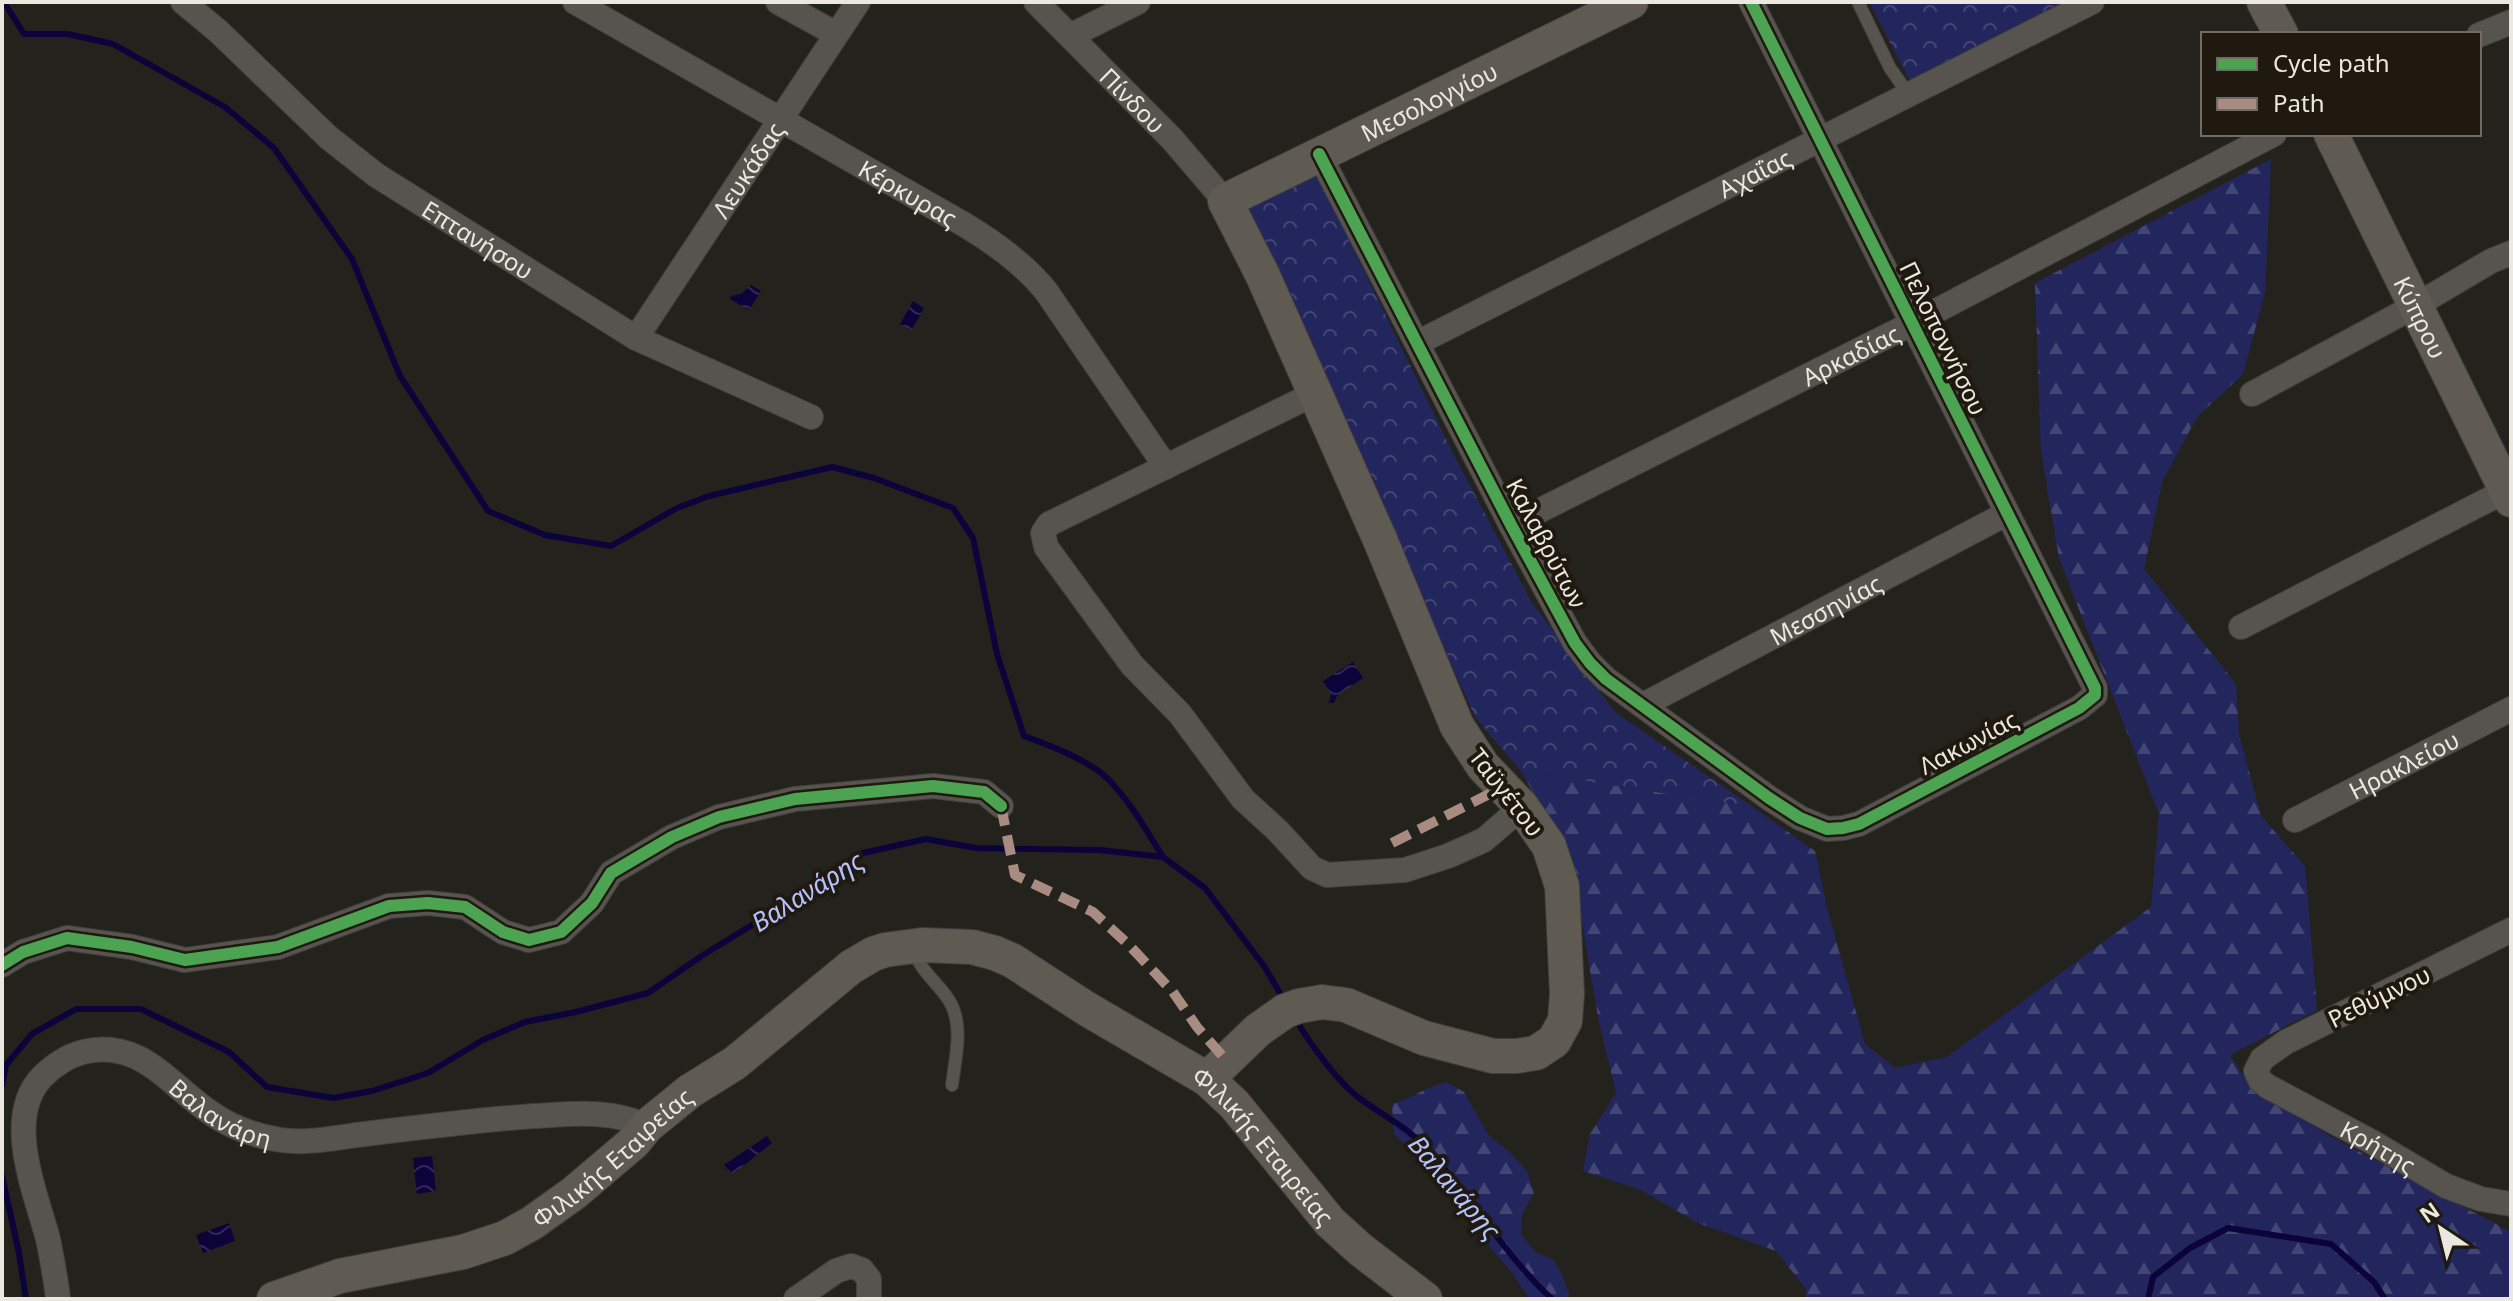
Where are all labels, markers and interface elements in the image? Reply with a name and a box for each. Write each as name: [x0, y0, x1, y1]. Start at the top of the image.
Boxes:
legend: [2201, 32, 2481, 136]
text: Cycle path: [2273, 46, 2390, 79]
street label: Μεσολογγίου: [1355, 54, 1503, 149]
street label: Πίνδου: [1093, 60, 1173, 140]
text: Path: [2273, 86, 2324, 119]
street label: Λευκάδας: [704, 115, 791, 224]
street label: Αχαΐας: [1712, 140, 1797, 205]
street label: Κέρκυρας: [853, 151, 964, 234]
street label: Επτανήσου: [416, 192, 540, 286]
street label: Πελοποννήσου: [1893, 256, 1995, 420]
street label: Κύπρου: [2387, 270, 2455, 364]
street label: Αρκαδίας: [1796, 316, 1905, 393]
street label: Καλαβρύτων: [1499, 472, 1595, 614]
street label: Μεσσηνίας: [1763, 566, 1887, 652]
street label: Λακωνίας: [1913, 702, 2023, 782]
street label: Ηρακλείου: [2343, 722, 2464, 806]
street label: Ταϋγέτου: [1462, 741, 1552, 843]
water label: Βαλανάρης: [744, 842, 871, 940]
street label: Ρεθύμνου: [2322, 957, 2436, 1035]
street label: Φιλικής Εταιρείας: [1187, 1058, 1342, 1232]
street label: Βαλανάρη: [163, 1070, 275, 1154]
street label: Φιλικής Εταιρείας: [525, 1080, 699, 1235]
street label: Κρήτης: [2335, 1112, 2422, 1181]
water label: Βαλανάρης: [1401, 1127, 1510, 1248]
north arrow: [2401, 1189, 2481, 1269]
text: N: [2413, 1194, 2445, 1229]

